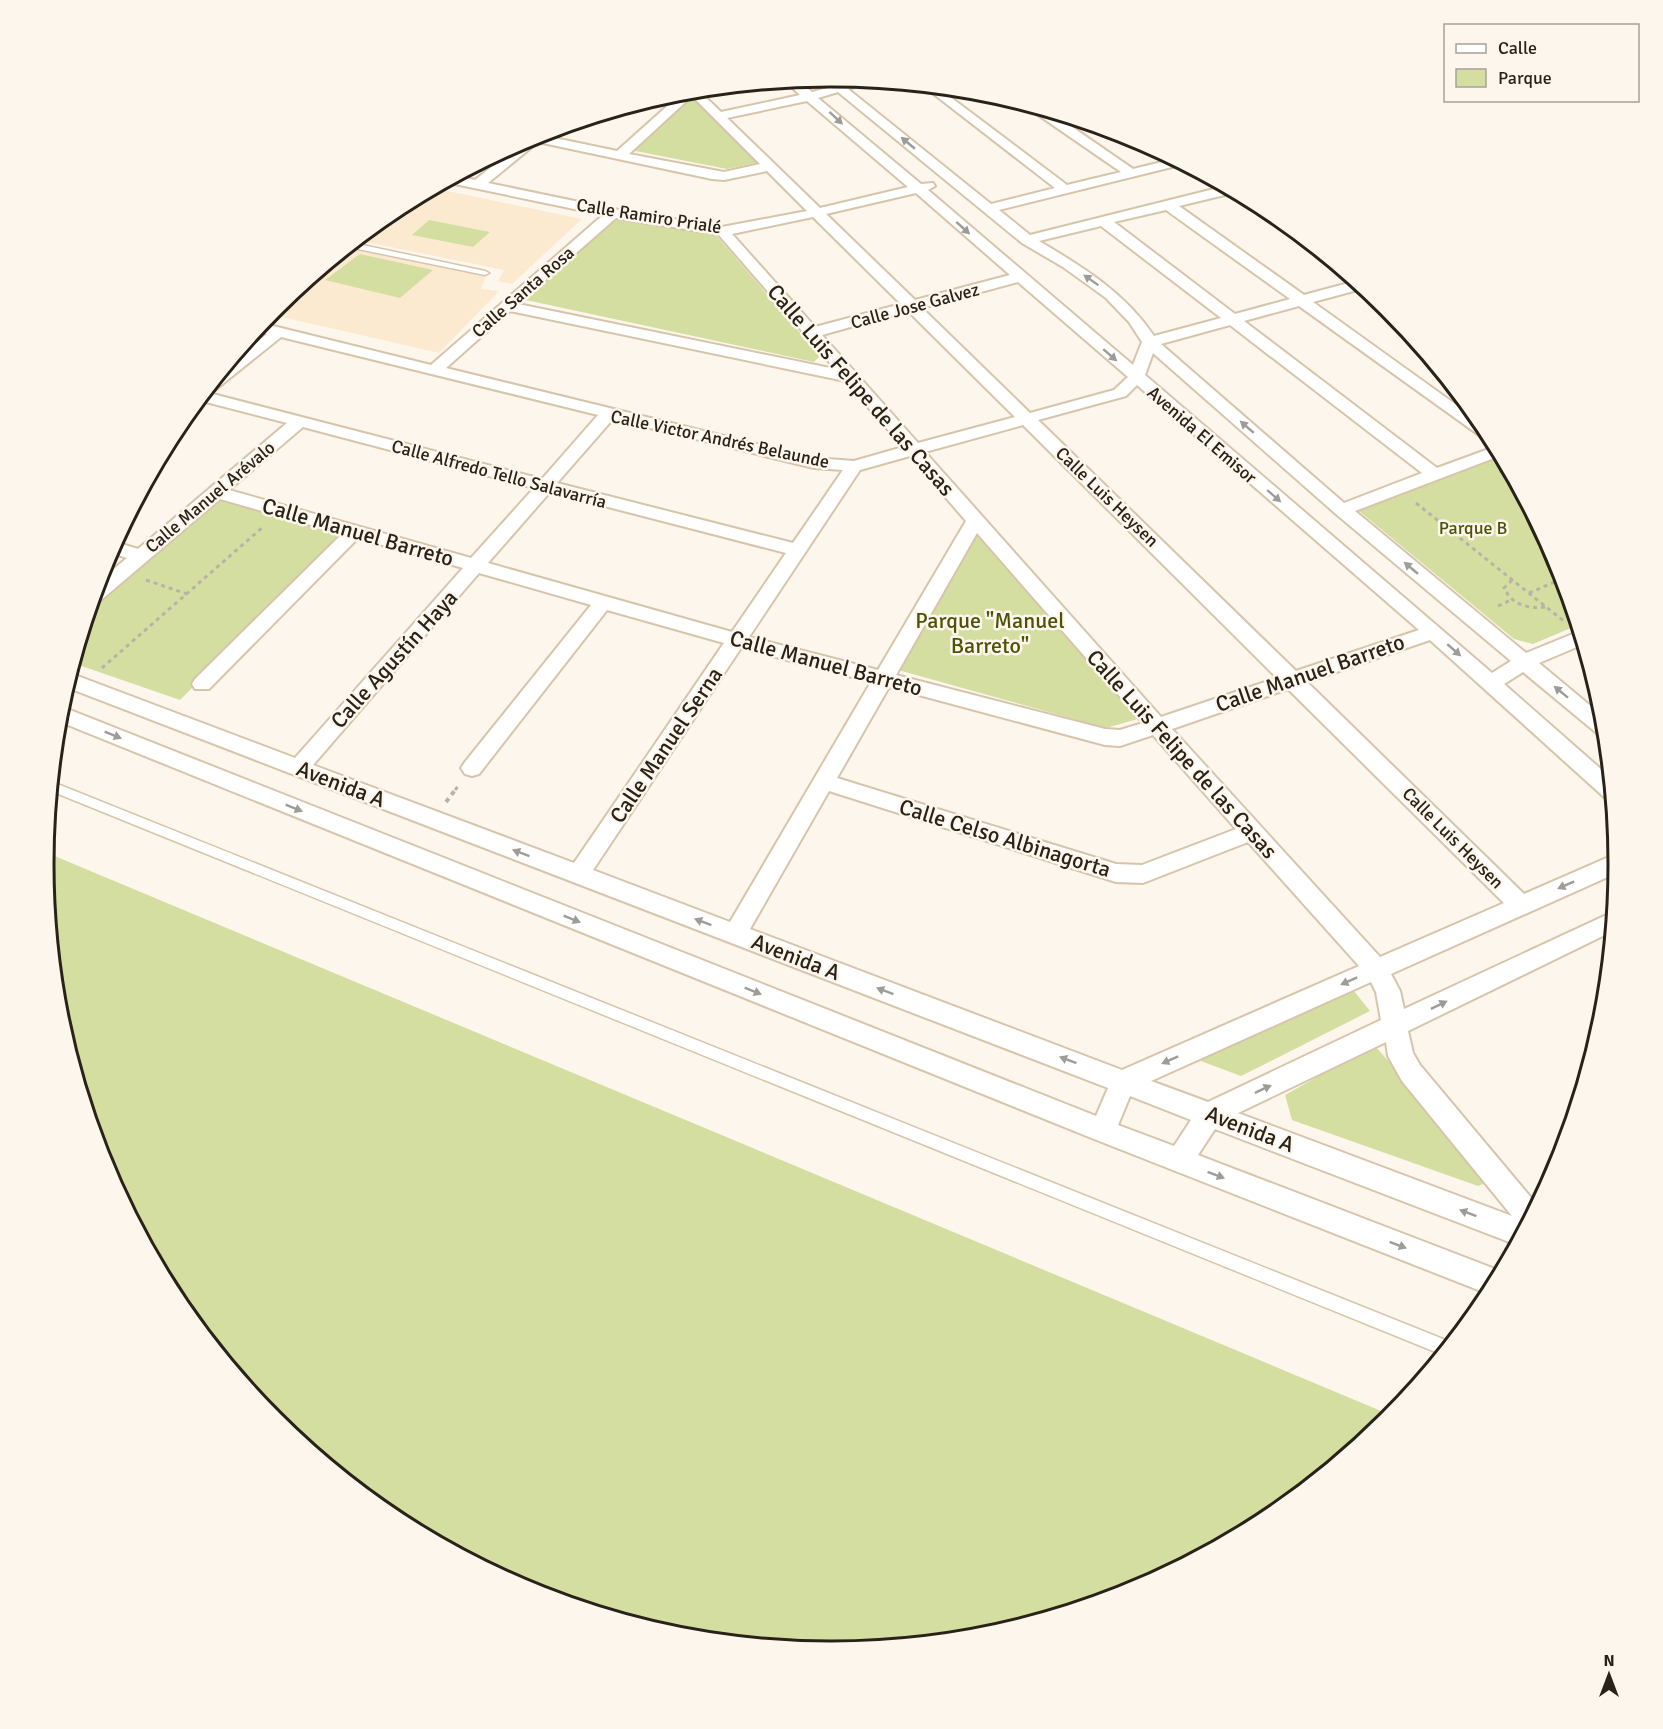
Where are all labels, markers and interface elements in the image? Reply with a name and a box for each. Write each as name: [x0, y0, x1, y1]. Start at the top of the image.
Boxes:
legend: [1444, 24, 1639, 102]
text: Calle: [1498, 37, 1537, 59]
text: Parque: [1498, 67, 1552, 89]
one-way arrow: [828, 111, 843, 125]
one-way arrow: [901, 137, 916, 150]
street label: Calle Ramiro Prialé: [575, 194, 723, 238]
one-way arrow: [955, 221, 970, 234]
street label: Calle Santa Rosa: [467, 242, 579, 342]
one-way arrow: [1083, 274, 1099, 286]
street label: Calle Jose Galvez: [848, 278, 982, 334]
street label: Calle Luis Felipe de las Casas: [762, 279, 960, 501]
one-way arrow: [1102, 348, 1117, 361]
street label: Avenida El Emisor: [1143, 382, 1261, 489]
street label: Calle Victor Andrés Belaunde: [609, 405, 831, 473]
one-way arrow: [1240, 421, 1255, 434]
street label: Calle Alfredo Tello Salavarría: [389, 435, 609, 513]
street label: Calle Manuel Arévalo: [141, 436, 279, 558]
street label: Calle Luis Heysen: [1051, 442, 1163, 552]
one-way arrow: [1266, 489, 1281, 502]
street label: Calle Manuel Barreto: [259, 492, 457, 572]
park label: Parque B: [1439, 517, 1507, 539]
one-way arrow: [1403, 561, 1419, 574]
street label: Calle Agustín Haya: [325, 584, 463, 734]
park label: Parque "Manuel Barreto": [915, 607, 1065, 659]
street label: Calle Manuel Barreto: [727, 624, 925, 702]
street label: Calle Manuel Barreto: [1212, 628, 1408, 718]
one-way arrow: [1446, 643, 1461, 656]
street label: Calle Luis Felipe de las Casas: [1081, 644, 1283, 864]
street label: Calle Manuel Serna: [604, 662, 728, 828]
one-way arrow: [1553, 686, 1569, 699]
one-way arrow: [104, 730, 122, 740]
street label: Avenida A: [293, 755, 390, 813]
street label: Calle Luis Heysen: [1398, 783, 1508, 893]
street label: Calle Celso Albinagorta: [896, 793, 1114, 883]
one-way arrow: [285, 804, 303, 813]
one-way arrow: [512, 848, 530, 857]
one-way arrow: [1556, 880, 1574, 890]
one-way arrow: [564, 914, 582, 924]
one-way arrow: [694, 917, 712, 926]
street label: Avenida A: [748, 928, 845, 986]
one-way arrow: [1339, 976, 1357, 986]
one-way arrow: [876, 986, 894, 996]
one-way arrow: [745, 987, 763, 997]
one-way arrow: [1430, 1001, 1448, 1011]
one-way arrow: [1059, 1055, 1077, 1064]
one-way arrow: [1162, 1055, 1179, 1064]
one-way arrow: [1254, 1084, 1271, 1093]
street label: Avenida A: [1202, 1100, 1299, 1158]
one-way arrow: [1208, 1170, 1226, 1180]
one-way arrow: [1459, 1208, 1477, 1218]
one-way arrow: [1390, 1240, 1408, 1250]
north arrow: [1579, 1645, 1639, 1705]
text: N: [1603, 1651, 1615, 1671]

